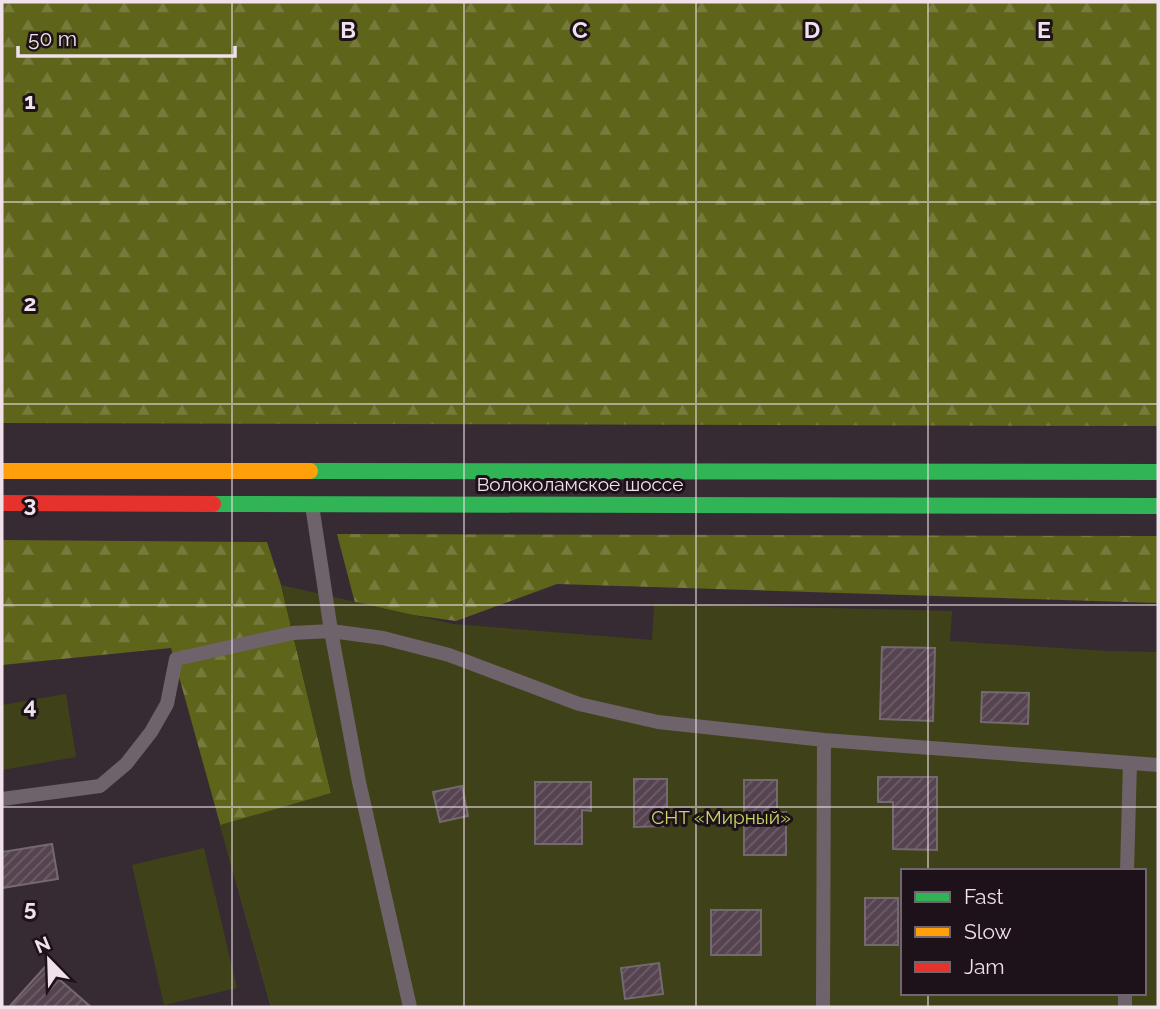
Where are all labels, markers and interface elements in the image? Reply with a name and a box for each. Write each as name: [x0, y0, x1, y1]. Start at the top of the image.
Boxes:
scale bar: [18, 14, 234, 58]
text: B: [340, 16, 356, 43]
text: C: [572, 16, 588, 43]
text: D: [804, 16, 820, 43]
text: E: [1037, 16, 1051, 43]
text: 50 m: [28, 26, 77, 51]
text: 1: [24, 87, 36, 114]
text: 2: [24, 289, 36, 316]
street label: Волоколамское шоссе: [477, 473, 683, 495]
text: 3: [24, 490, 36, 517]
text: 4: [23, 692, 37, 719]
park label: СНТ «Мирный»: [651, 806, 791, 828]
legend: [901, 869, 1146, 995]
text: Fast: [964, 884, 1004, 909]
text: 5: [24, 894, 37, 921]
text: Slow: [964, 919, 1012, 944]
north arrow: [14, 925, 84, 995]
text: N: [31, 931, 53, 957]
text: Jam: [964, 954, 1005, 979]

